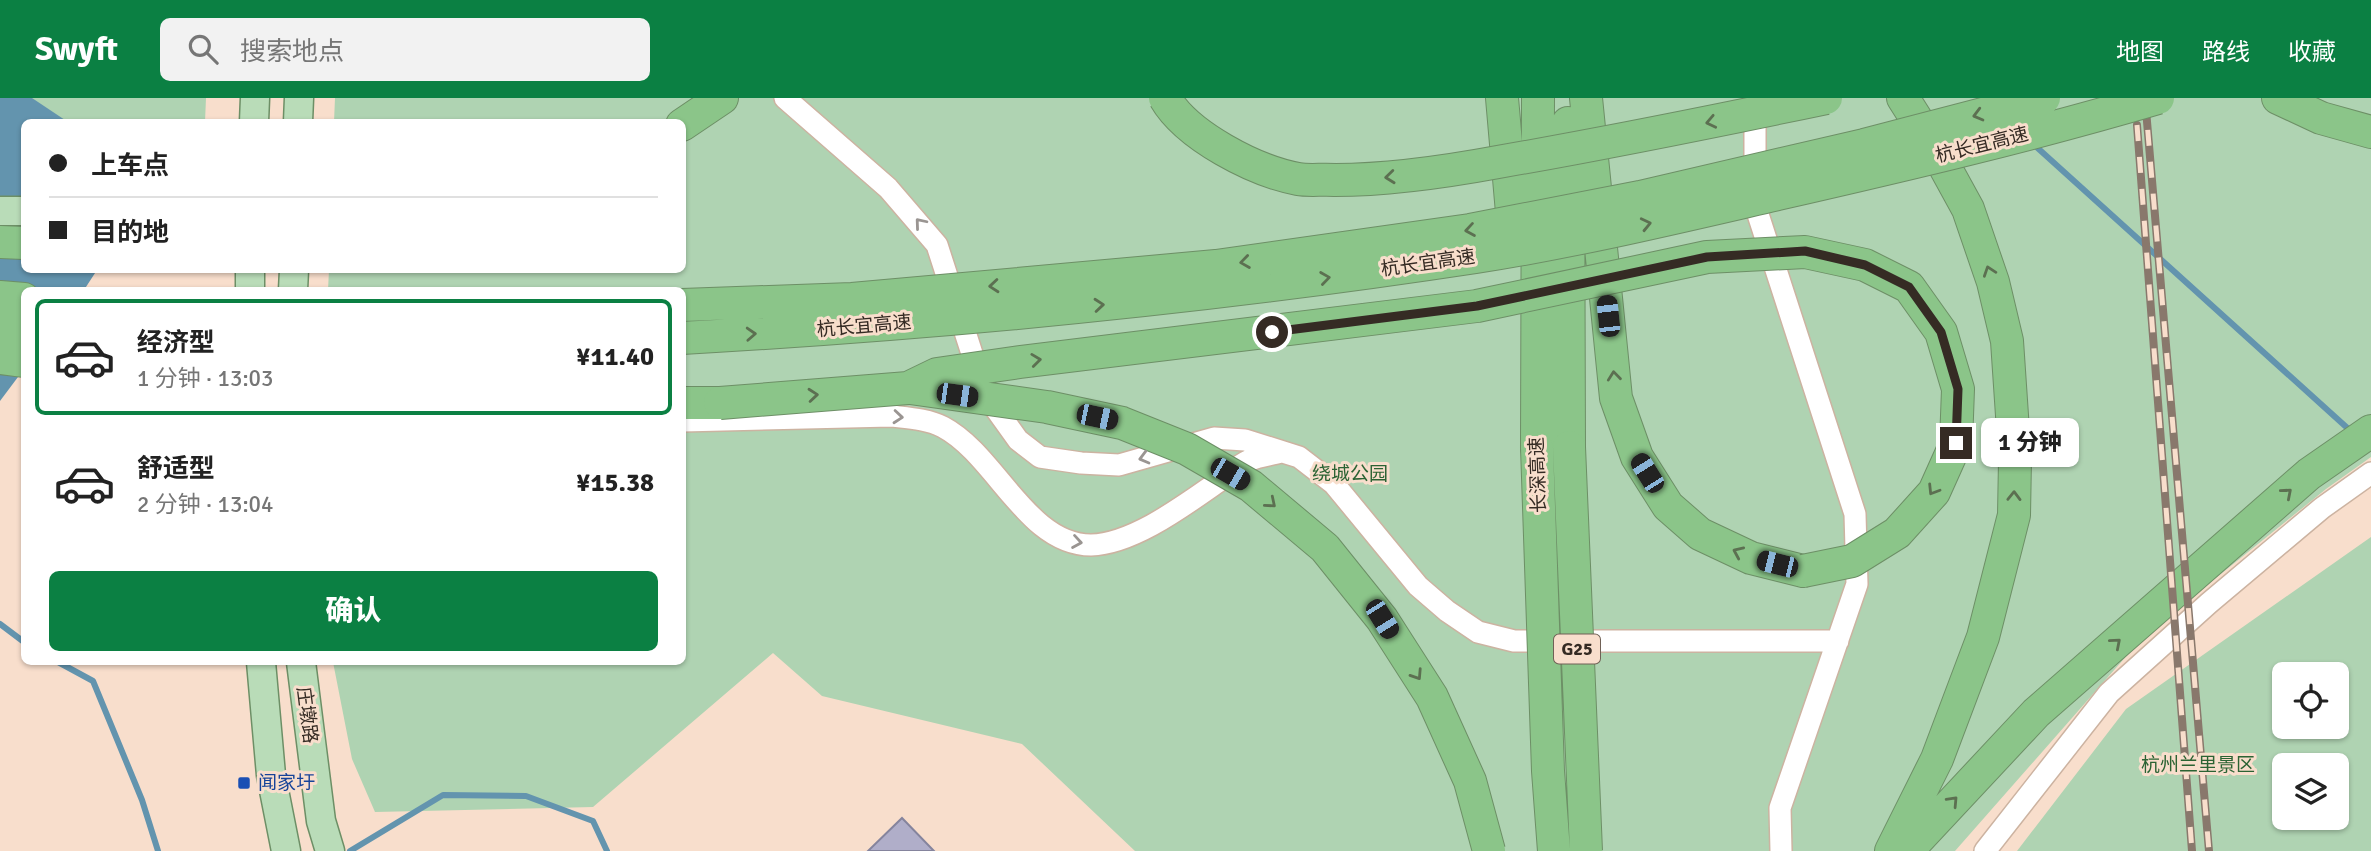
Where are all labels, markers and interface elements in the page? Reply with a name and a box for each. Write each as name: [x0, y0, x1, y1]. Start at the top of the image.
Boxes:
search box: [160, 18, 650, 81]
text: Swyft: [35, 29, 118, 70]
icon: search: [184, 30, 222, 68]
text: 搜索地点: [240, 36, 344, 68]
text: 地图: [2116, 37, 2164, 67]
text: 路线: [2202, 37, 2250, 67]
text: 收藏: [2288, 37, 2336, 67]
one-way arrow: [1973, 107, 1985, 121]
one-way arrow: [1705, 114, 1717, 129]
street label: 杭长宜高速: [1933, 122, 2031, 168]
text: 上车点: [91, 150, 169, 182]
one-way arrow: [1384, 169, 1395, 184]
text: 目的地: [91, 217, 169, 249]
one-way arrow: [916, 218, 928, 231]
one-way arrow: [1640, 218, 1652, 232]
one-way arrow: [1464, 222, 1476, 237]
street label: 杭长宜高速: [1379, 245, 1477, 281]
one-way arrow: [1239, 254, 1250, 269]
one-way arrow: [1983, 266, 1997, 278]
one-way arrow: [1319, 271, 1331, 286]
one-way arrow: [988, 278, 999, 293]
car: [1596, 294, 1621, 338]
one-way arrow: [1094, 298, 1105, 313]
street label: 杭长宜高速: [816, 310, 912, 342]
route start: [1256, 316, 1288, 348]
icon: car: [53, 326, 116, 389]
text: 经济型: [137, 327, 215, 359]
one-way arrow: [745, 327, 756, 342]
text: ¥11.40: [576, 341, 654, 373]
one-way arrow: [1030, 353, 1042, 368]
text: 1 分钟 · 13:03: [137, 364, 273, 393]
one-way arrow: [1607, 370, 1622, 381]
car: [935, 382, 980, 408]
one-way arrow: [808, 388, 819, 403]
car: [1075, 402, 1120, 432]
one-way arrow: [892, 410, 903, 425]
callout: 1 分钟: [1980, 418, 2078, 468]
route end: [1940, 427, 1972, 459]
text: 1 分钟: [1998, 428, 2062, 457]
street label: 长深高速: [1525, 437, 1551, 513]
one-way arrow: [1138, 449, 1150, 464]
car: [1627, 450, 1668, 496]
icon: car: [53, 452, 116, 515]
text: 舒适型: [137, 453, 215, 485]
car: [1207, 454, 1254, 494]
park label: 绕城公园: [1312, 462, 1388, 486]
text: ¥15.38: [576, 467, 654, 499]
one-way arrow: [1928, 482, 1941, 495]
one-way arrow: [2279, 489, 2292, 501]
text: 2 分钟 · 13:04: [137, 490, 273, 519]
one-way arrow: [2006, 491, 2022, 501]
one-way arrow: [1262, 495, 1275, 507]
one-way arrow: [1072, 535, 1083, 550]
one-way arrow: [1733, 546, 1745, 560]
car: [1755, 549, 1800, 579]
button: 确认: [49, 571, 658, 651]
car: [1362, 596, 1403, 642]
road number: G25: [1554, 634, 1600, 664]
one-way arrow: [2108, 639, 2121, 651]
map controls: [2272, 662, 2349, 830]
button: locate: [2272, 662, 2349, 739]
one-way arrow: [1409, 667, 1422, 680]
street label: 庄墩路: [292, 685, 322, 745]
park label: 杭州兰里景区: [2141, 753, 2255, 777]
button: layers: [2272, 753, 2349, 830]
place label: 闻家圩: [258, 771, 315, 795]
marker: 闻家圩: [236, 775, 252, 791]
one-way arrow: [1945, 796, 1958, 809]

